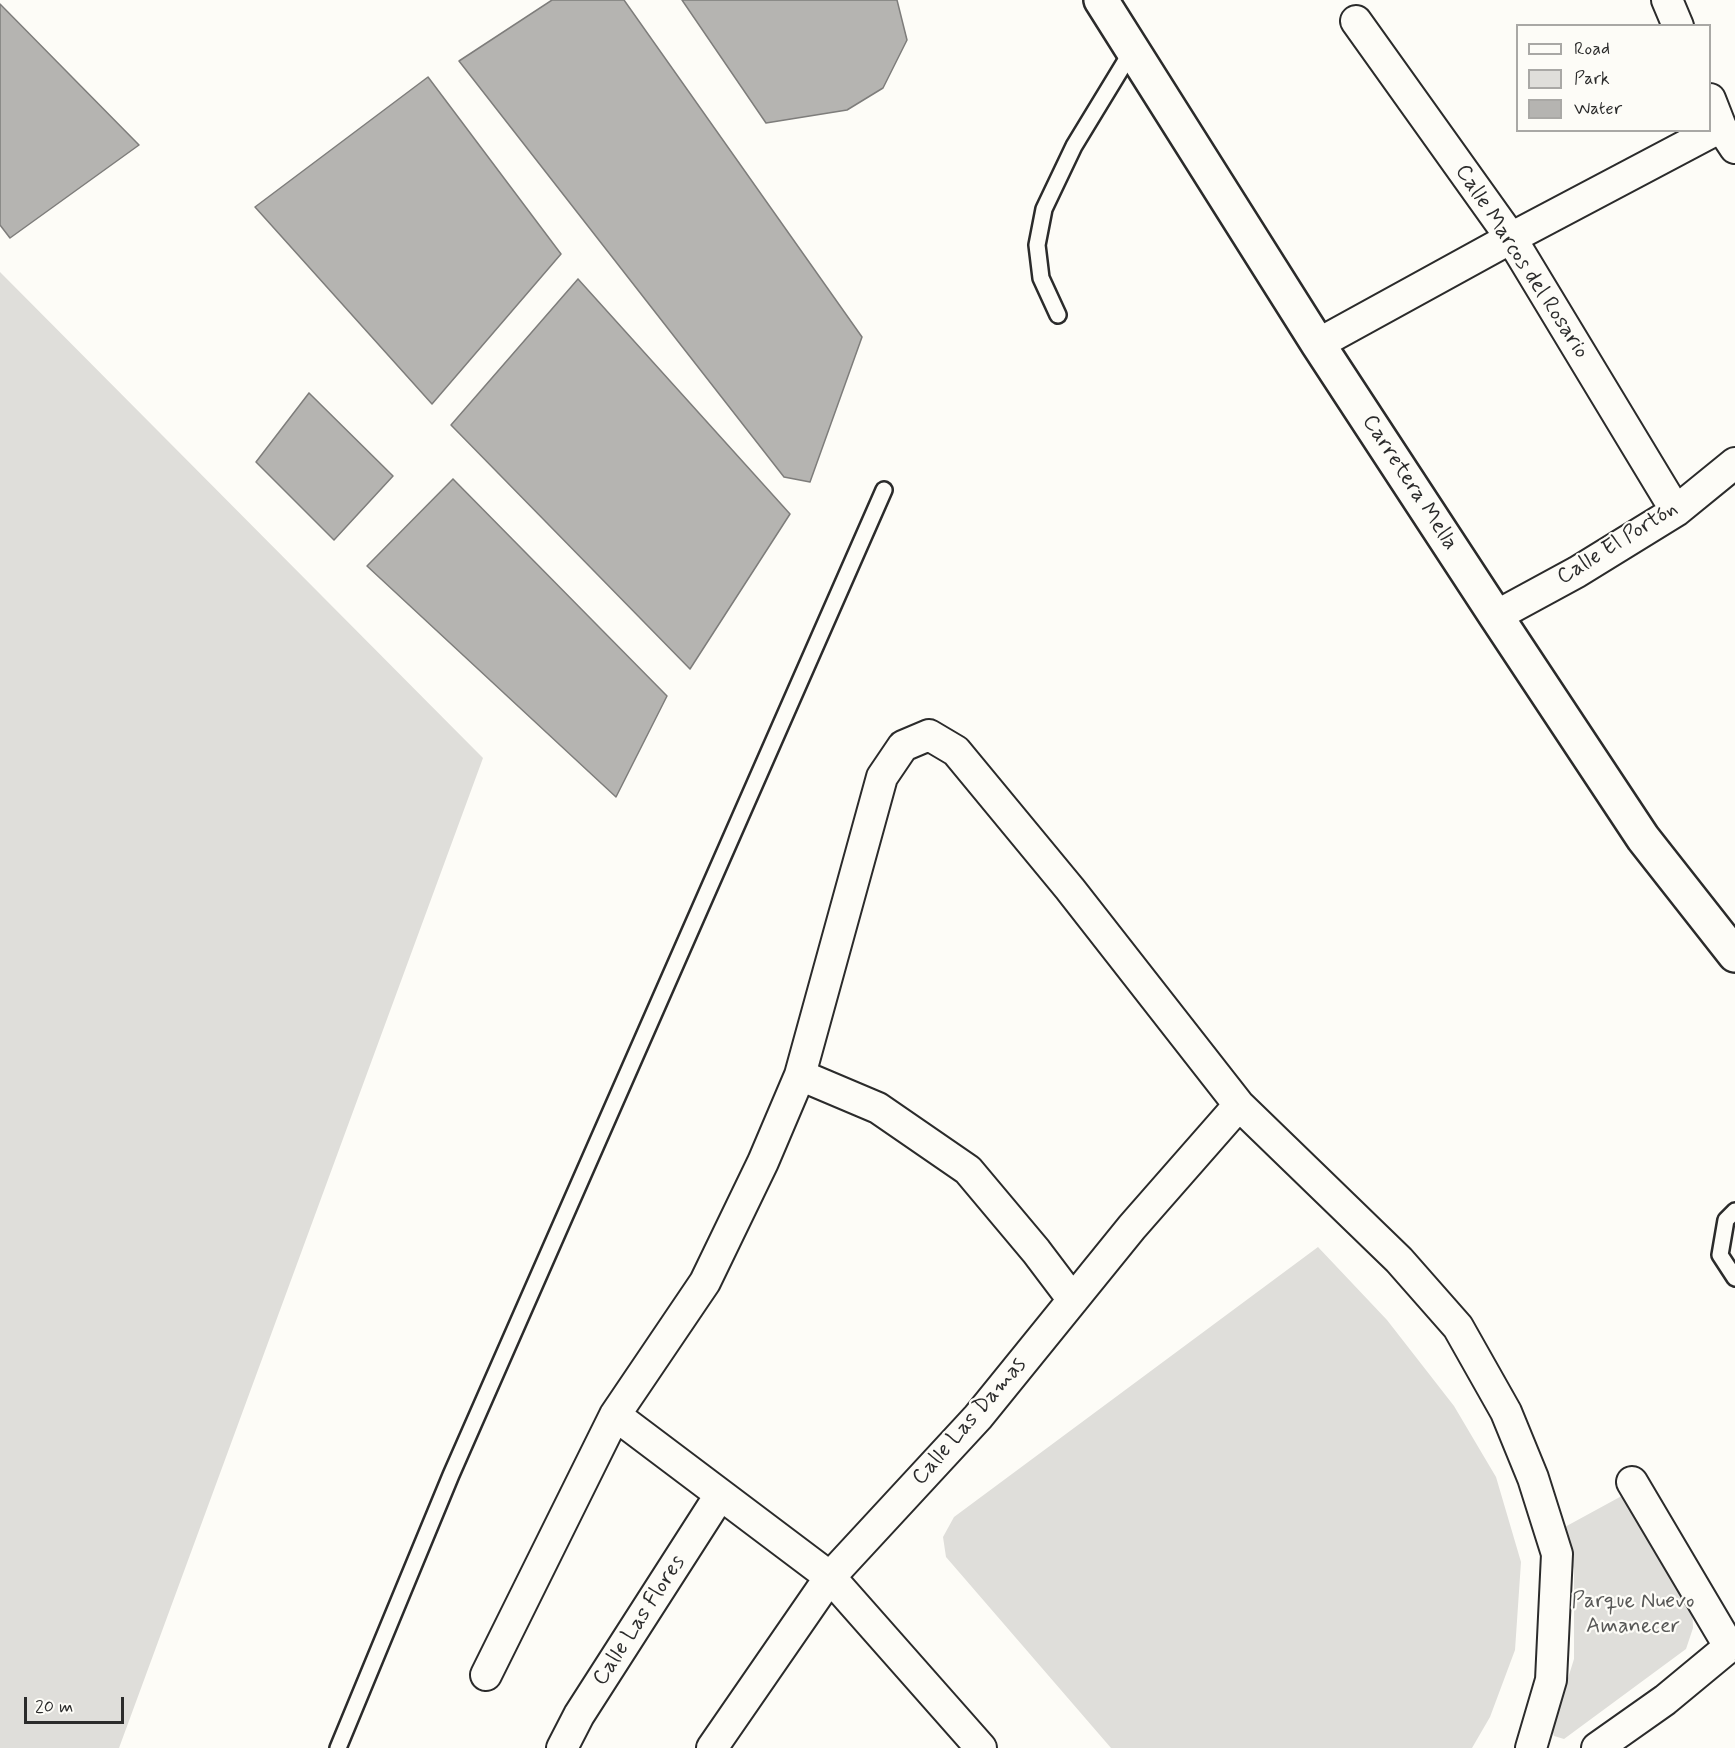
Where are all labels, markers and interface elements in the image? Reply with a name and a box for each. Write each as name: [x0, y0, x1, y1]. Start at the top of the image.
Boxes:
legend: [1516, 24, 1711, 132]
text: Road: [1574, 37, 1610, 61]
text: Park: [1574, 67, 1610, 91]
text: Water: [1574, 97, 1622, 121]
street label: Calle Marcos del Rosario: [1448, 160, 1594, 364]
street label: Carretera Mella: [1355, 410, 1463, 556]
street label: Calle El Portón: [1553, 496, 1683, 592]
street label: Calle Las Damas: [907, 1353, 1033, 1491]
street label: Calle Las Flores: [588, 1551, 692, 1691]
park label: Parque Nuevo Amanecer: [1571, 1589, 1695, 1640]
scale bar: [27, 1685, 128, 1723]
text: 20 m: [35, 1695, 73, 1719]

